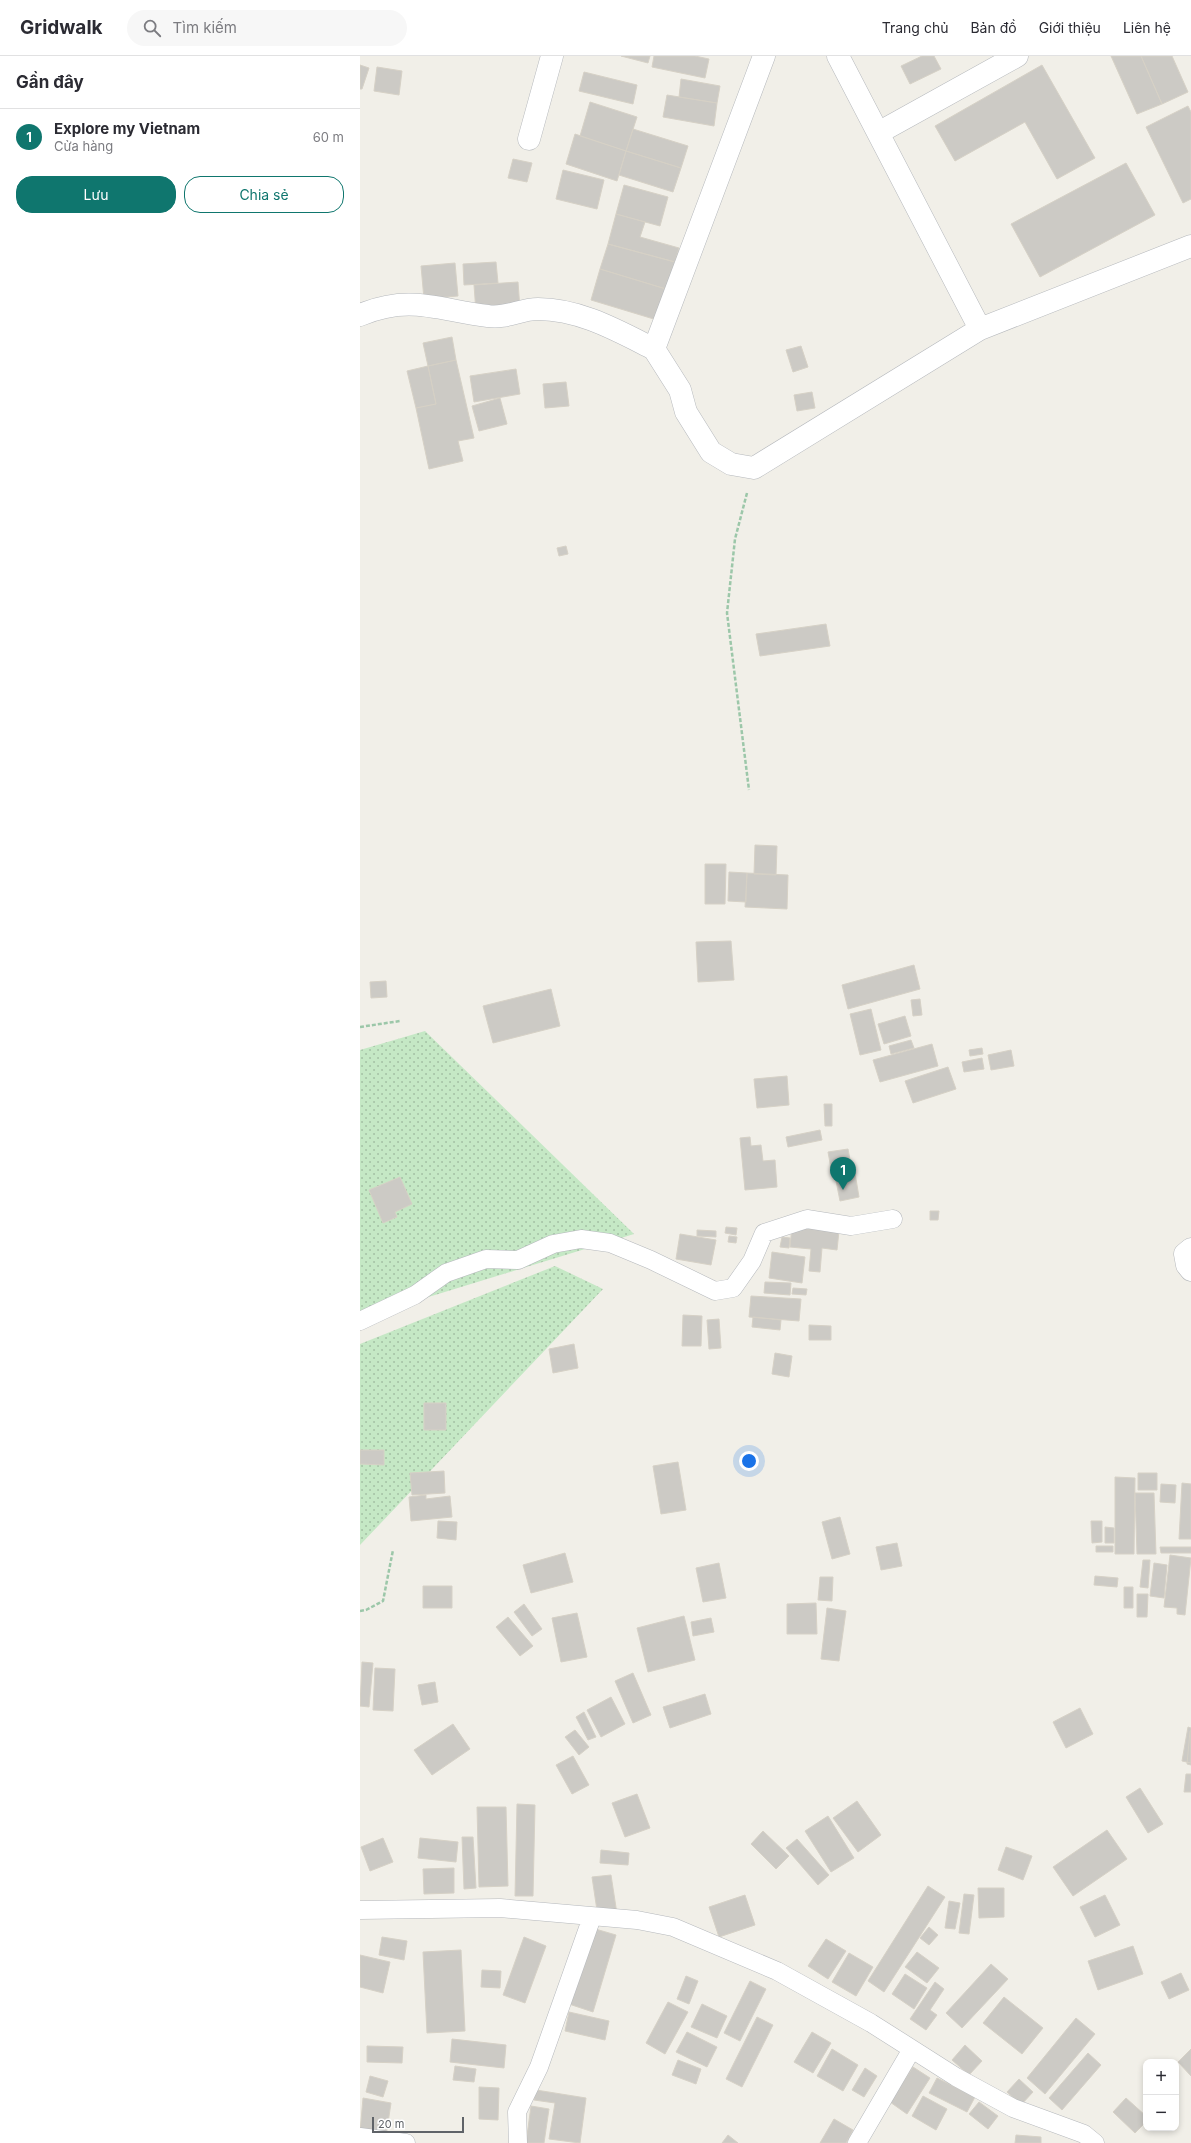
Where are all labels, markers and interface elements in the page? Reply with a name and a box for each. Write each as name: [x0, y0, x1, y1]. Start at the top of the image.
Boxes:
search box: [127, 10, 407, 46]
text: Gridwalk: [20, 16, 103, 39]
icon: search: [141, 17, 163, 39]
text: Tìm kiếm: [173, 18, 237, 37]
text: Trang chủ: [882, 19, 948, 36]
text: Bản đồ: [970, 19, 1017, 36]
text: Giới thiệu: [1039, 19, 1101, 36]
text: Liên hệ: [1123, 19, 1171, 36]
text: Gần đây: [16, 72, 84, 92]
text: Explore my Vietnam: [54, 119, 200, 138]
text: 1: [26, 129, 32, 145]
text: 60 m: [313, 129, 344, 145]
text: Cửa hàng: [54, 138, 113, 154]
button: Lưu: [16, 176, 176, 213]
button: Chia sẻ: [184, 176, 344, 213]
pin: 1: [830, 1157, 856, 1190]
your location: [739, 1451, 759, 1471]
map controls: [1143, 2059, 1179, 2131]
button: +: [1143, 2059, 1179, 2095]
button: −: [1143, 2095, 1179, 2131]
scale bar: [372, 2115, 464, 2134]
text: 20 m: [378, 2117, 404, 2131]

